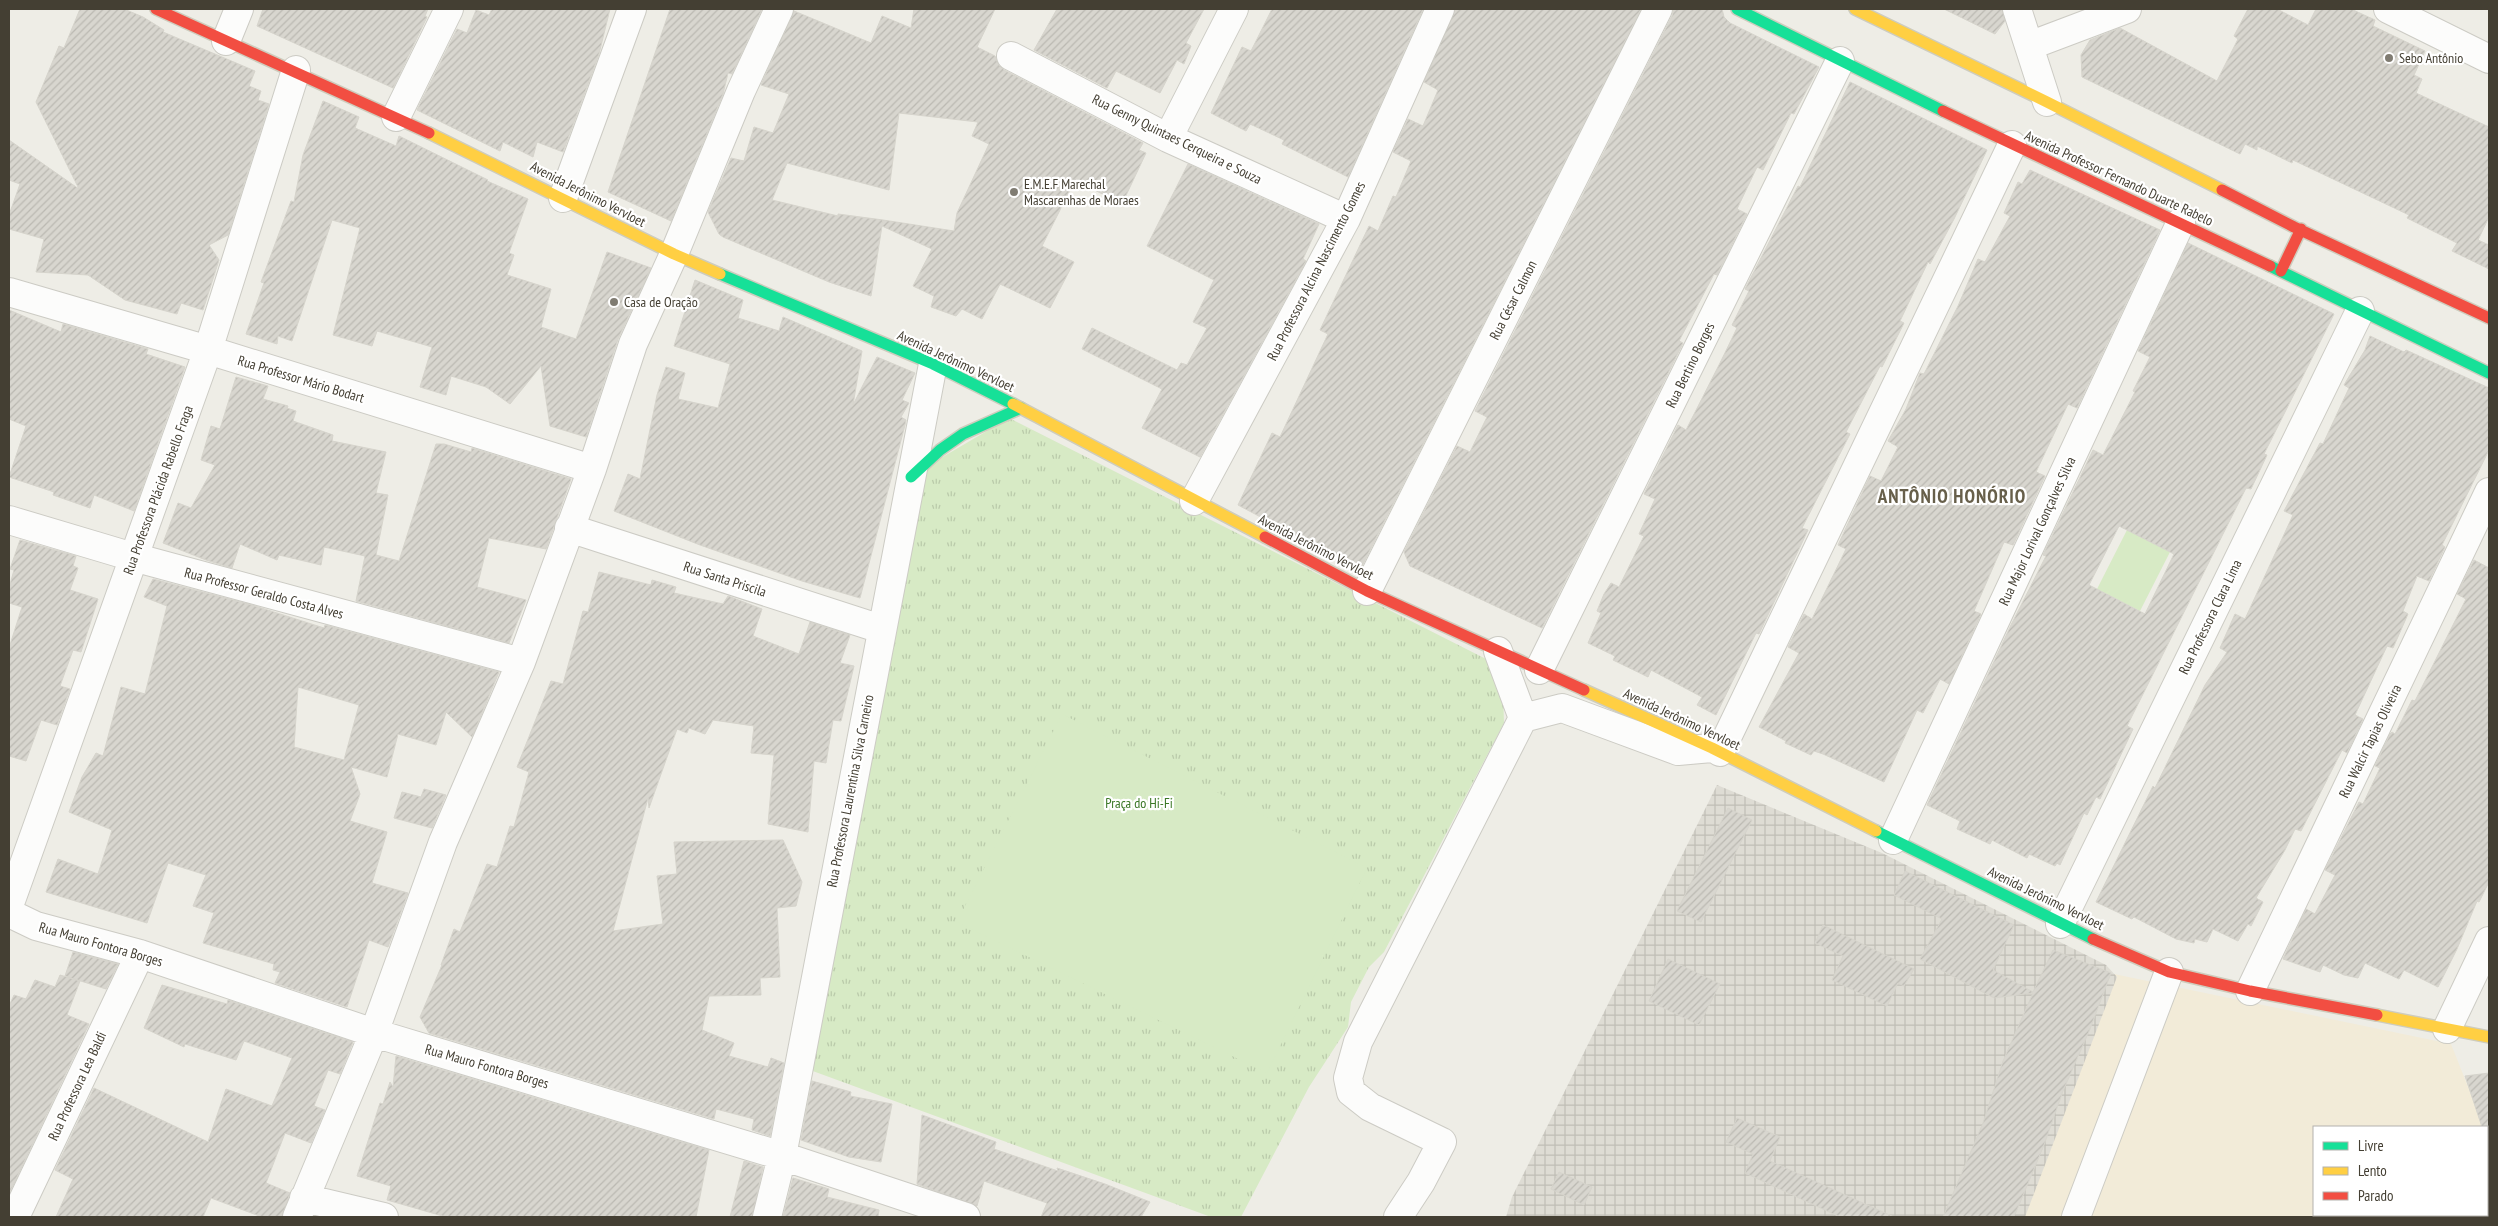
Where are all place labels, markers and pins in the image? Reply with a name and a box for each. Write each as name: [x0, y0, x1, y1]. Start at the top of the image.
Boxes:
place label: Sebo Antônio: [2399, 49, 2463, 67]
marker: Sebo Antônio: [2383, 52, 2395, 64]
place label: E.M.E.F Marechal Mascarenhas de Moraes: [1024, 175, 1139, 209]
marker: E.M.E.F Marechal Mascarenhas de Moraes: [1008, 186, 1020, 198]
place label: Casa de Oração: [624, 293, 698, 311]
marker: Casa de Oração: [608, 296, 620, 308]

